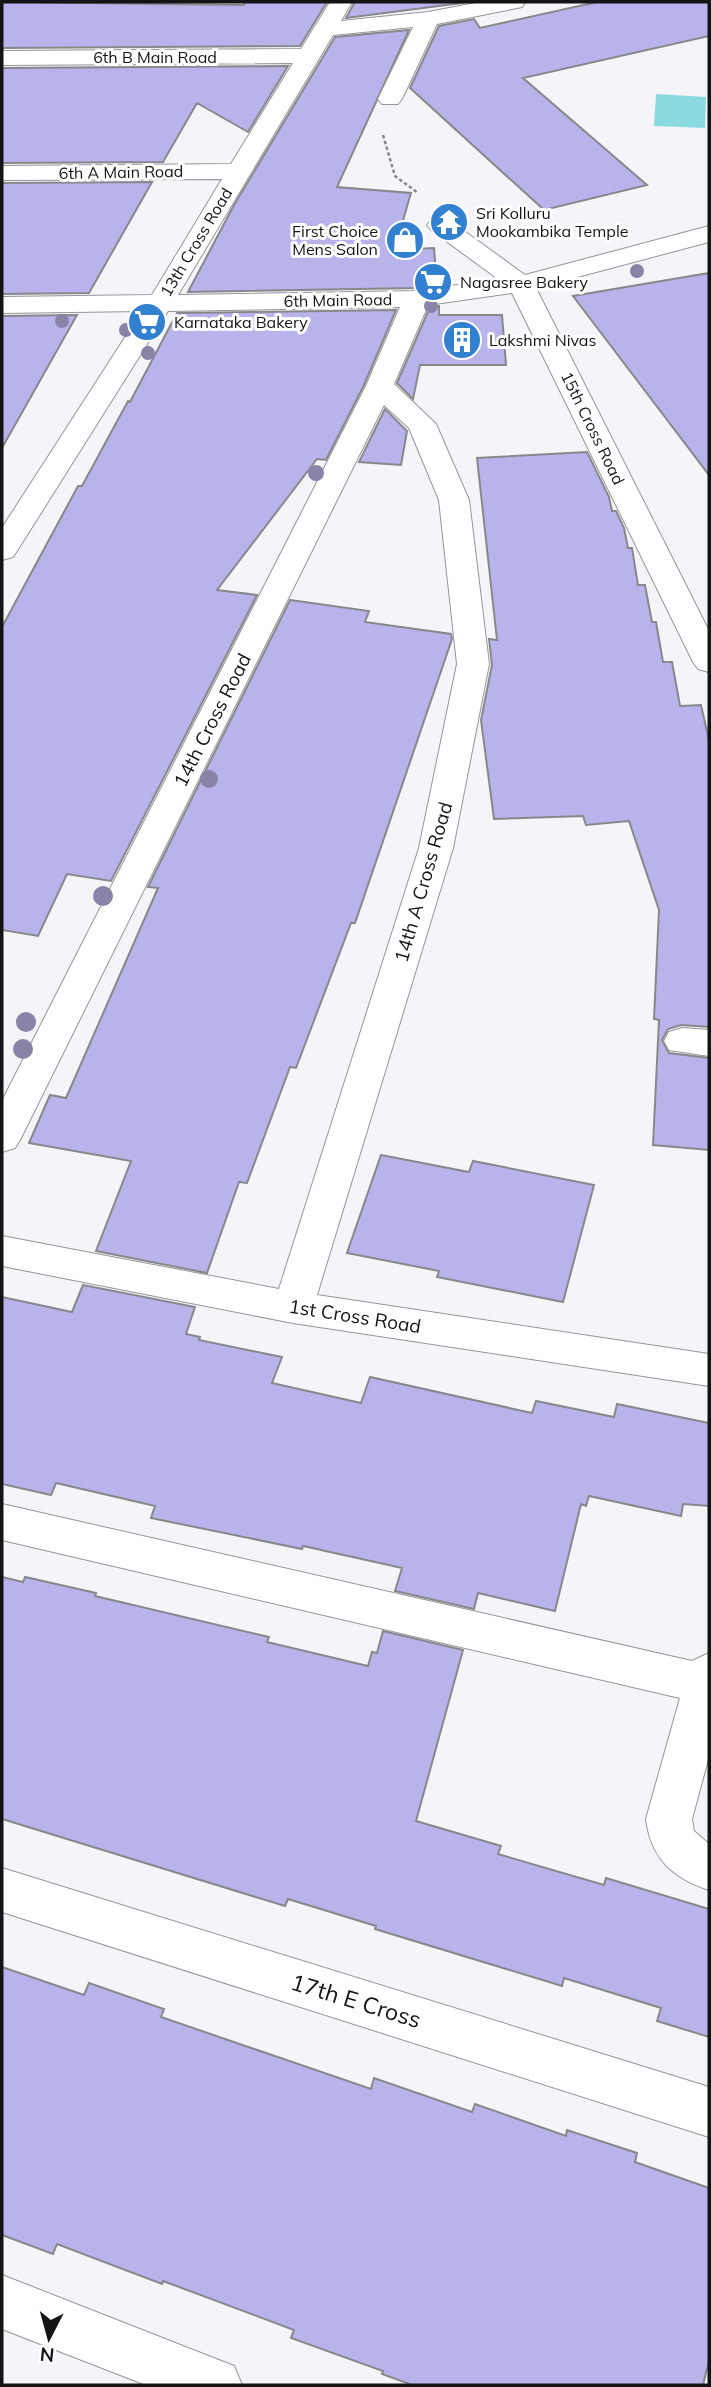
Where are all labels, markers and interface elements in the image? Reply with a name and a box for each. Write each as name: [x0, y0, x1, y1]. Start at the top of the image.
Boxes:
street label: 6th B Main Road: [93, 47, 217, 67]
street label: 6th A Main Road: [59, 161, 183, 183]
street label: 13th Cross Road: [156, 184, 236, 300]
temple icon: Sri Kolluru Mookambika Temple: [428, 201, 470, 243]
place label: Sri Kolluru Mookambika Temple: [476, 203, 628, 241]
shop icon: First Choice Mens Salon: [384, 219, 426, 261]
place label: First Choice Mens Salon: [292, 221, 378, 259]
supermarket icon: Nagasree Bakery: [412, 261, 454, 303]
place label: Nagasree Bakery: [460, 272, 589, 292]
street label: 6th Main Road: [283, 289, 393, 311]
supermarket icon: Karnataka Bakery: [126, 301, 168, 343]
place label: Karnataka Bakery: [174, 312, 308, 332]
building icon: Lakshmi Nivas: [441, 319, 483, 361]
place label: Lakshmi Nivas: [489, 330, 596, 350]
street label: 15th Cross Road: [557, 368, 629, 488]
street label: 14th Cross Road: [168, 649, 256, 791]
street label: 14th A Cross Road: [389, 799, 457, 965]
street label: 1st Cross Road: [287, 1294, 423, 1338]
street label: 17th E Cross: [288, 1967, 425, 2034]
north arrow: [14, 2303, 84, 2373]
text: N: [39, 2342, 56, 2368]

